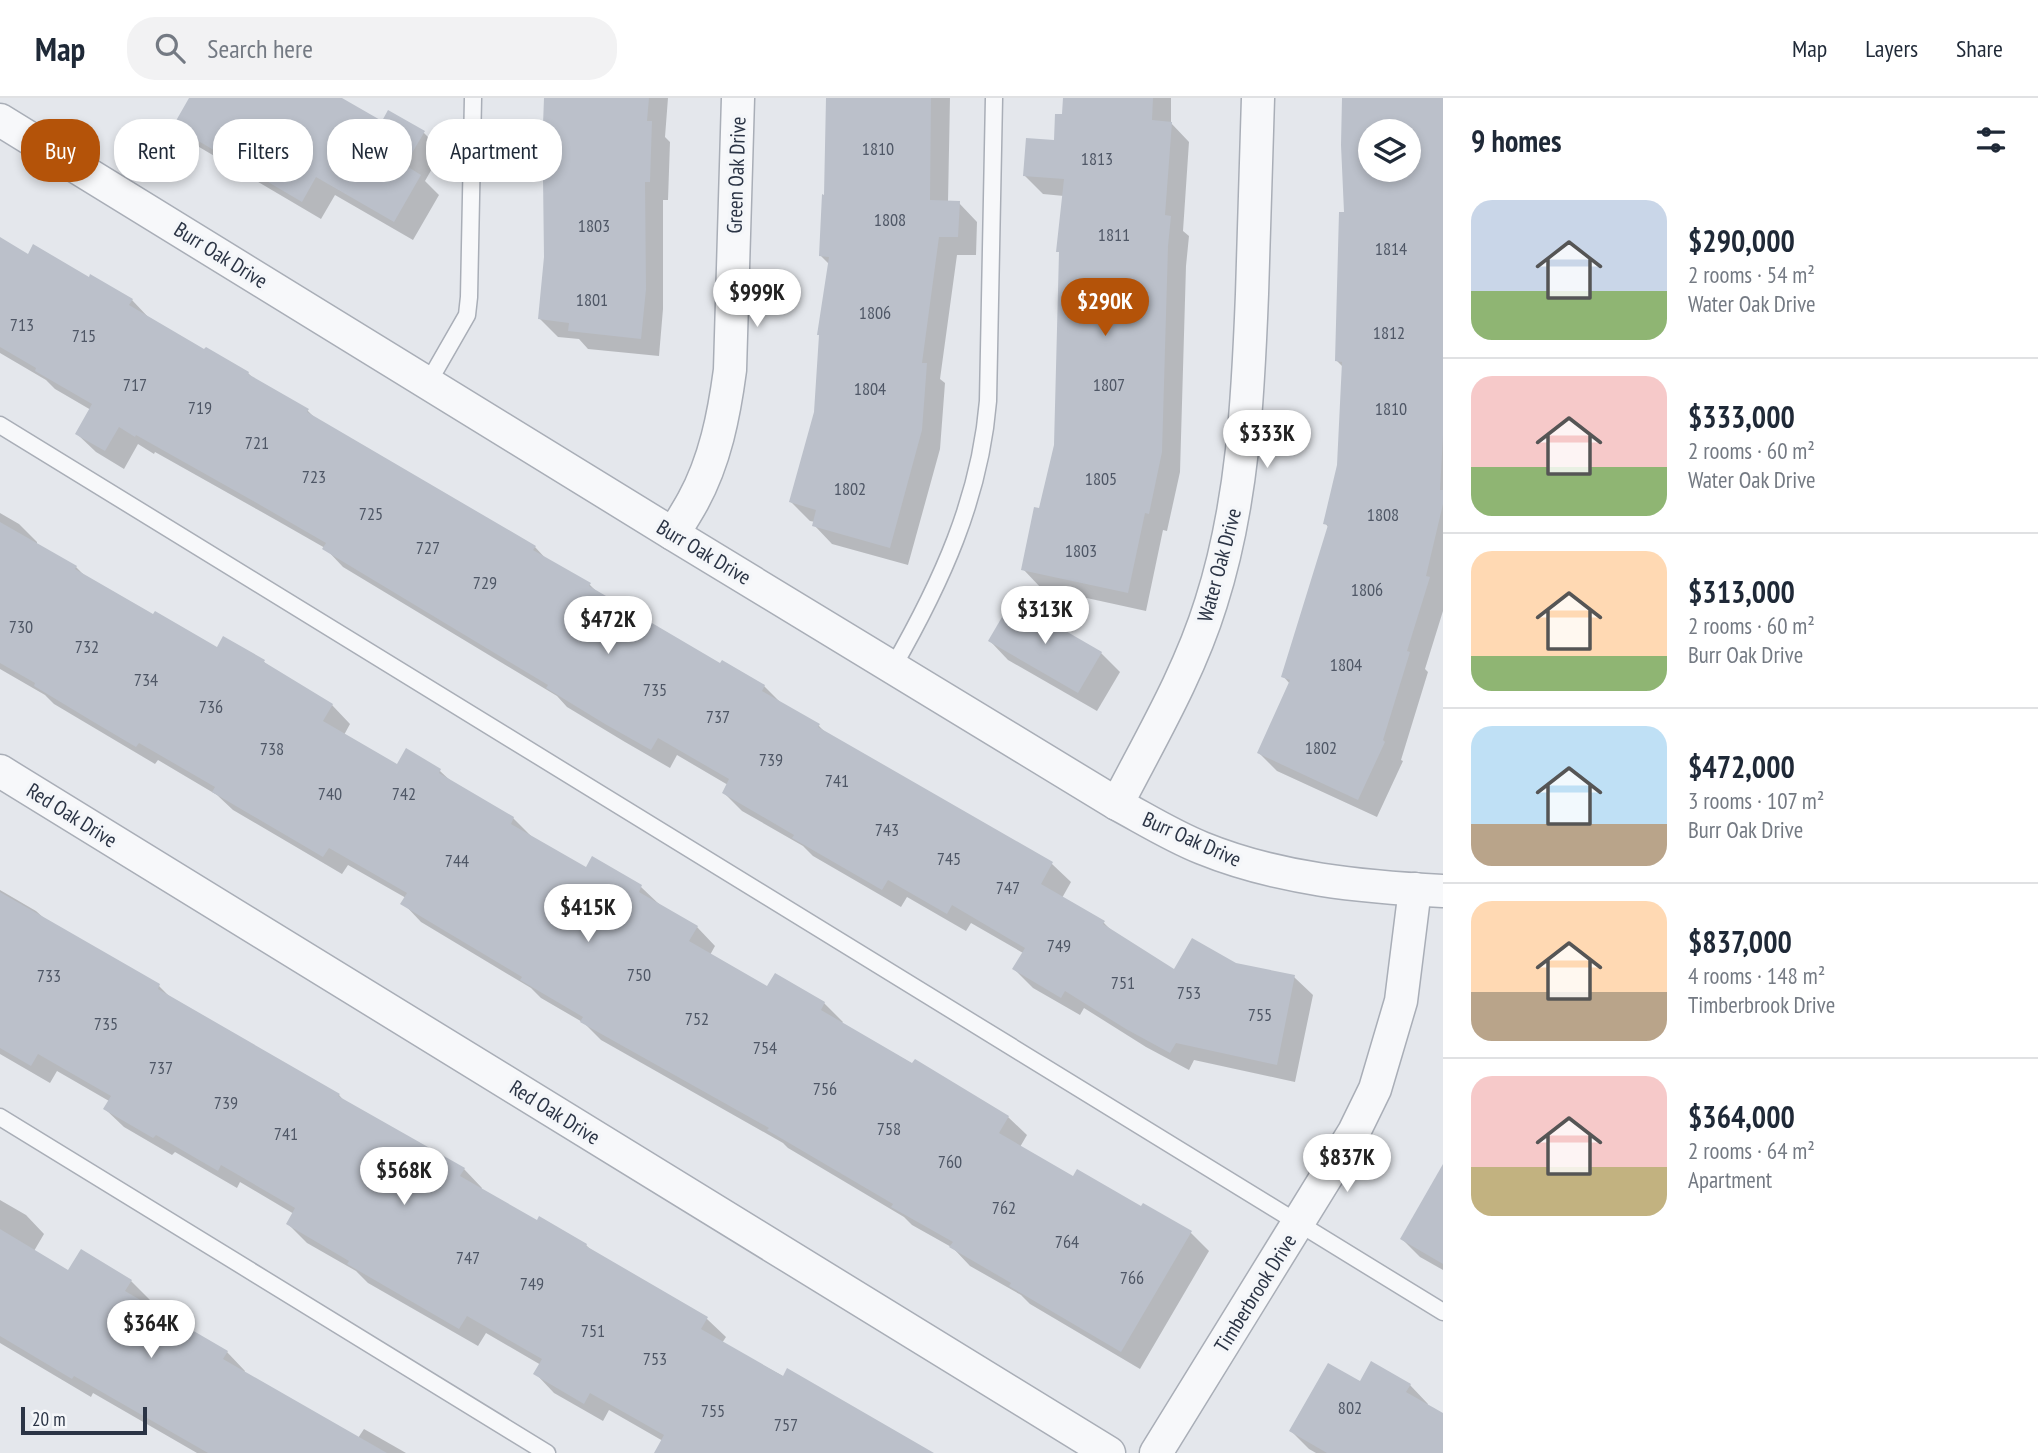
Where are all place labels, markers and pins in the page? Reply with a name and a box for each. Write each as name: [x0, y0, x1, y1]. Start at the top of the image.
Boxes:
pin: $999K: [708, 270, 806, 329]
pin: $290K: [1056, 278, 1154, 338]
pin: $333K: [1218, 410, 1316, 470]
pin: $313K: [996, 587, 1094, 646]
pin: $472K: [559, 596, 657, 656]
pin: $415K: [539, 884, 637, 944]
pin: $837K: [1298, 1134, 1396, 1194]
pin: $568K: [355, 1148, 453, 1207]
pin: $364K: [102, 1300, 200, 1360]

